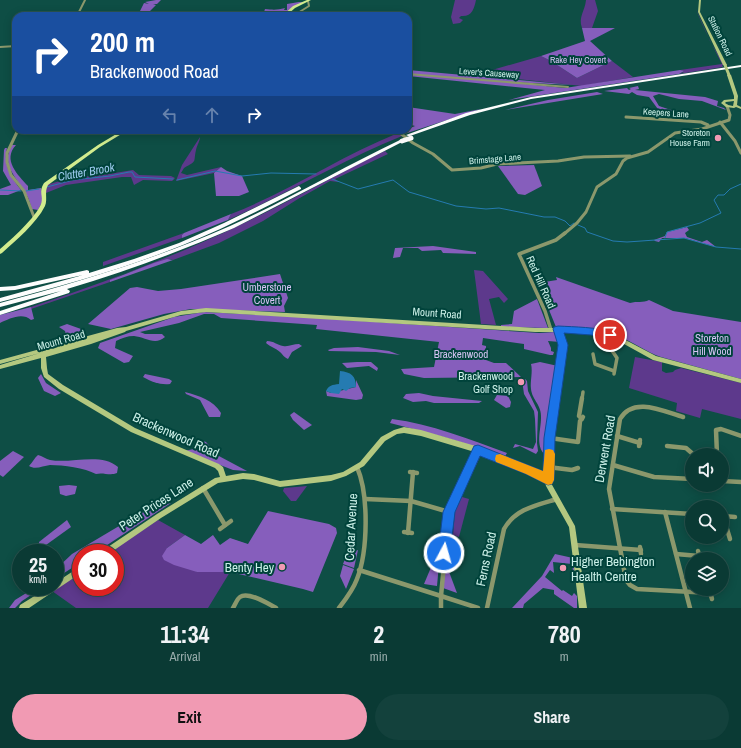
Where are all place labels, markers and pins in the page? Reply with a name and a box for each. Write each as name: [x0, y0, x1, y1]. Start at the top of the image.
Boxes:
place label: Storeton House Farm: [670, 127, 710, 149]
marker: Storeton House Farm: [713, 133, 723, 143]
pin: [593, 318, 627, 352]
place label: Brackenwood Golf Shop: [458, 369, 513, 396]
marker: Brackenwood Golf Shop: [516, 377, 526, 387]
place label: Higher Bebington Health Centre: [571, 553, 655, 585]
place label: Benty Hey: [225, 559, 275, 576]
marker: Benty Hey: [277, 562, 287, 572]
marker: Higher Bebington Health Centre: [558, 563, 568, 573]

